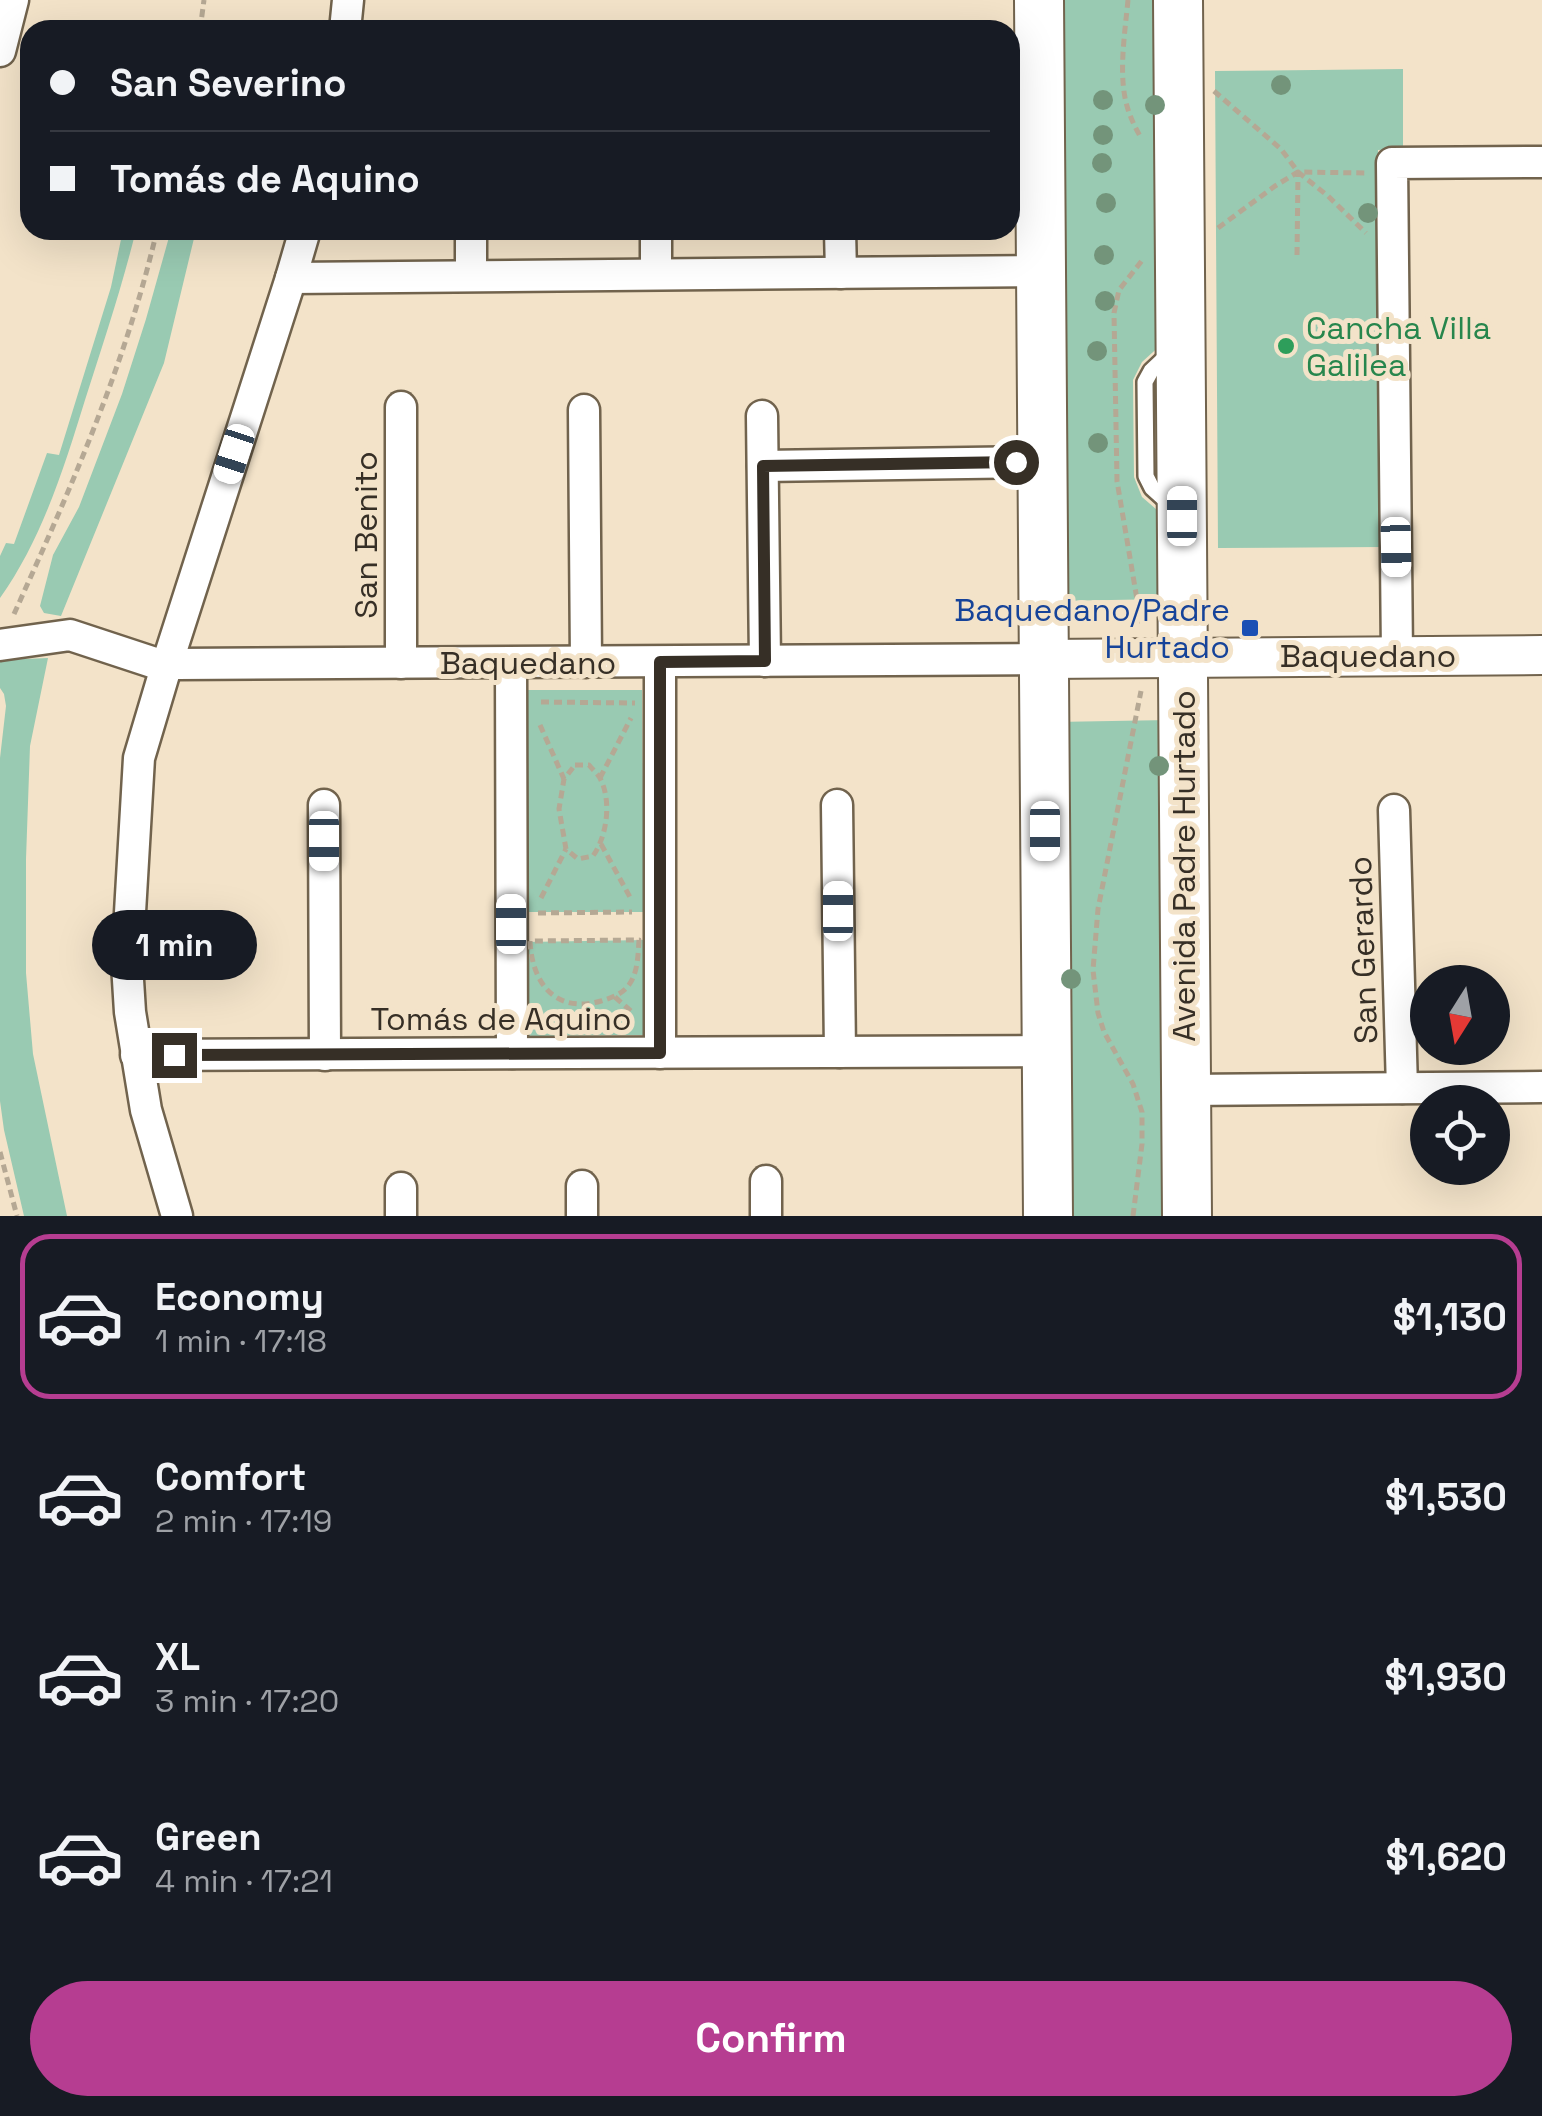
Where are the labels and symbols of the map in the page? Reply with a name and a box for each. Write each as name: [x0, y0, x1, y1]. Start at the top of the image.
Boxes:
place label: Cancha Villa Galilea: [1306, 308, 1491, 385]
marker: Cancha Villa Galilea: [1275, 335, 1297, 357]
car: [210, 421, 258, 487]
route start: [994, 440, 1039, 485]
street label: San Benito: [346, 451, 386, 619]
car: [1167, 486, 1197, 546]
car: [1380, 517, 1412, 577]
place label: Baquedano/Padre Hurtado: [954, 590, 1230, 667]
marker: Baquedano/Padre Hurtado: [1239, 617, 1261, 639]
street label: Baquedano: [1280, 636, 1456, 676]
street label: Baquedano: [440, 643, 616, 683]
street label: Avenida Padre Hurtado: [1164, 690, 1204, 1042]
car: [1030, 801, 1060, 861]
car: [309, 811, 339, 871]
street label: San Gerardo: [1340, 855, 1386, 1045]
car: [823, 881, 853, 941]
car: [496, 894, 526, 954]
callout: 1 min: [91, 910, 256, 980]
north arrow: [1410, 965, 1510, 1065]
street label: Tomás de Aquino: [370, 999, 632, 1039]
route end: [152, 1033, 197, 1078]

